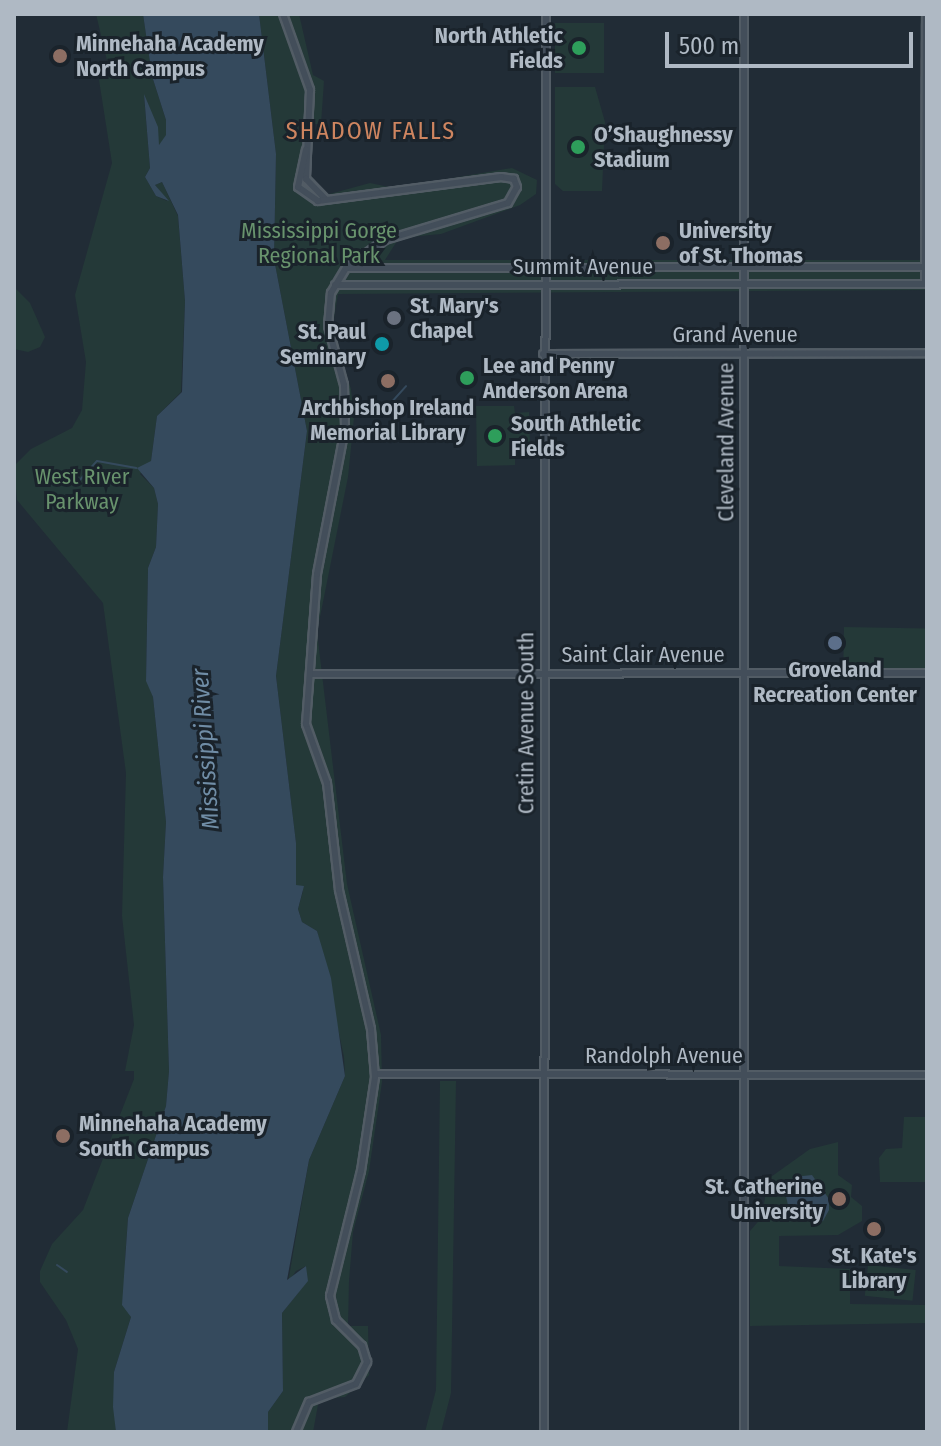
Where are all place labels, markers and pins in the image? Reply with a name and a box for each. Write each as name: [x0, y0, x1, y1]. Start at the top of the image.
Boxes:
place label: North Athletic Fields: [435, 22, 563, 74]
place label: Minnehaha Academy North Campus: [76, 30, 264, 82]
marker: North Athletic Fields: [570, 39, 588, 57]
marker: Minnehaha Academy North Campus: [51, 47, 69, 65]
place label: O’Shaughnessy Stadium: [594, 121, 733, 172]
marker: O’Shaughnessy Stadium: [569, 138, 587, 156]
place label: University of St. Thomas: [679, 217, 803, 268]
marker: University of St. Thomas: [654, 234, 672, 252]
place label: St. Mary's Chapel: [410, 292, 499, 344]
marker: St. Mary's Chapel: [385, 309, 403, 327]
place label: St. Paul Seminary: [280, 318, 366, 370]
marker: St. Paul Seminary: [373, 335, 391, 353]
place label: Lee and Penny Anderson Arena: [483, 352, 628, 404]
marker: Lee and Penny Anderson Arena: [458, 369, 476, 387]
marker: Archbishop Ireland Memorial Library: [379, 372, 397, 390]
place label: Archbishop Ireland Memorial Library: [302, 394, 474, 446]
place label: South Athletic Fields: [511, 410, 641, 462]
marker: South Athletic Fields: [486, 427, 504, 445]
marker: Groveland Recreation Center: [826, 634, 844, 652]
place label: Groveland Recreation Center: [753, 656, 917, 708]
place label: Minnehaha Academy South Campus: [79, 1110, 267, 1162]
marker: Minnehaha Academy South Campus: [54, 1127, 72, 1145]
place label: St. Catherine University: [705, 1173, 823, 1224]
marker: St. Catherine University: [830, 1190, 848, 1208]
marker: St. Kate's Library: [865, 1220, 883, 1238]
place label: St. Kate's Library: [831, 1242, 917, 1294]

